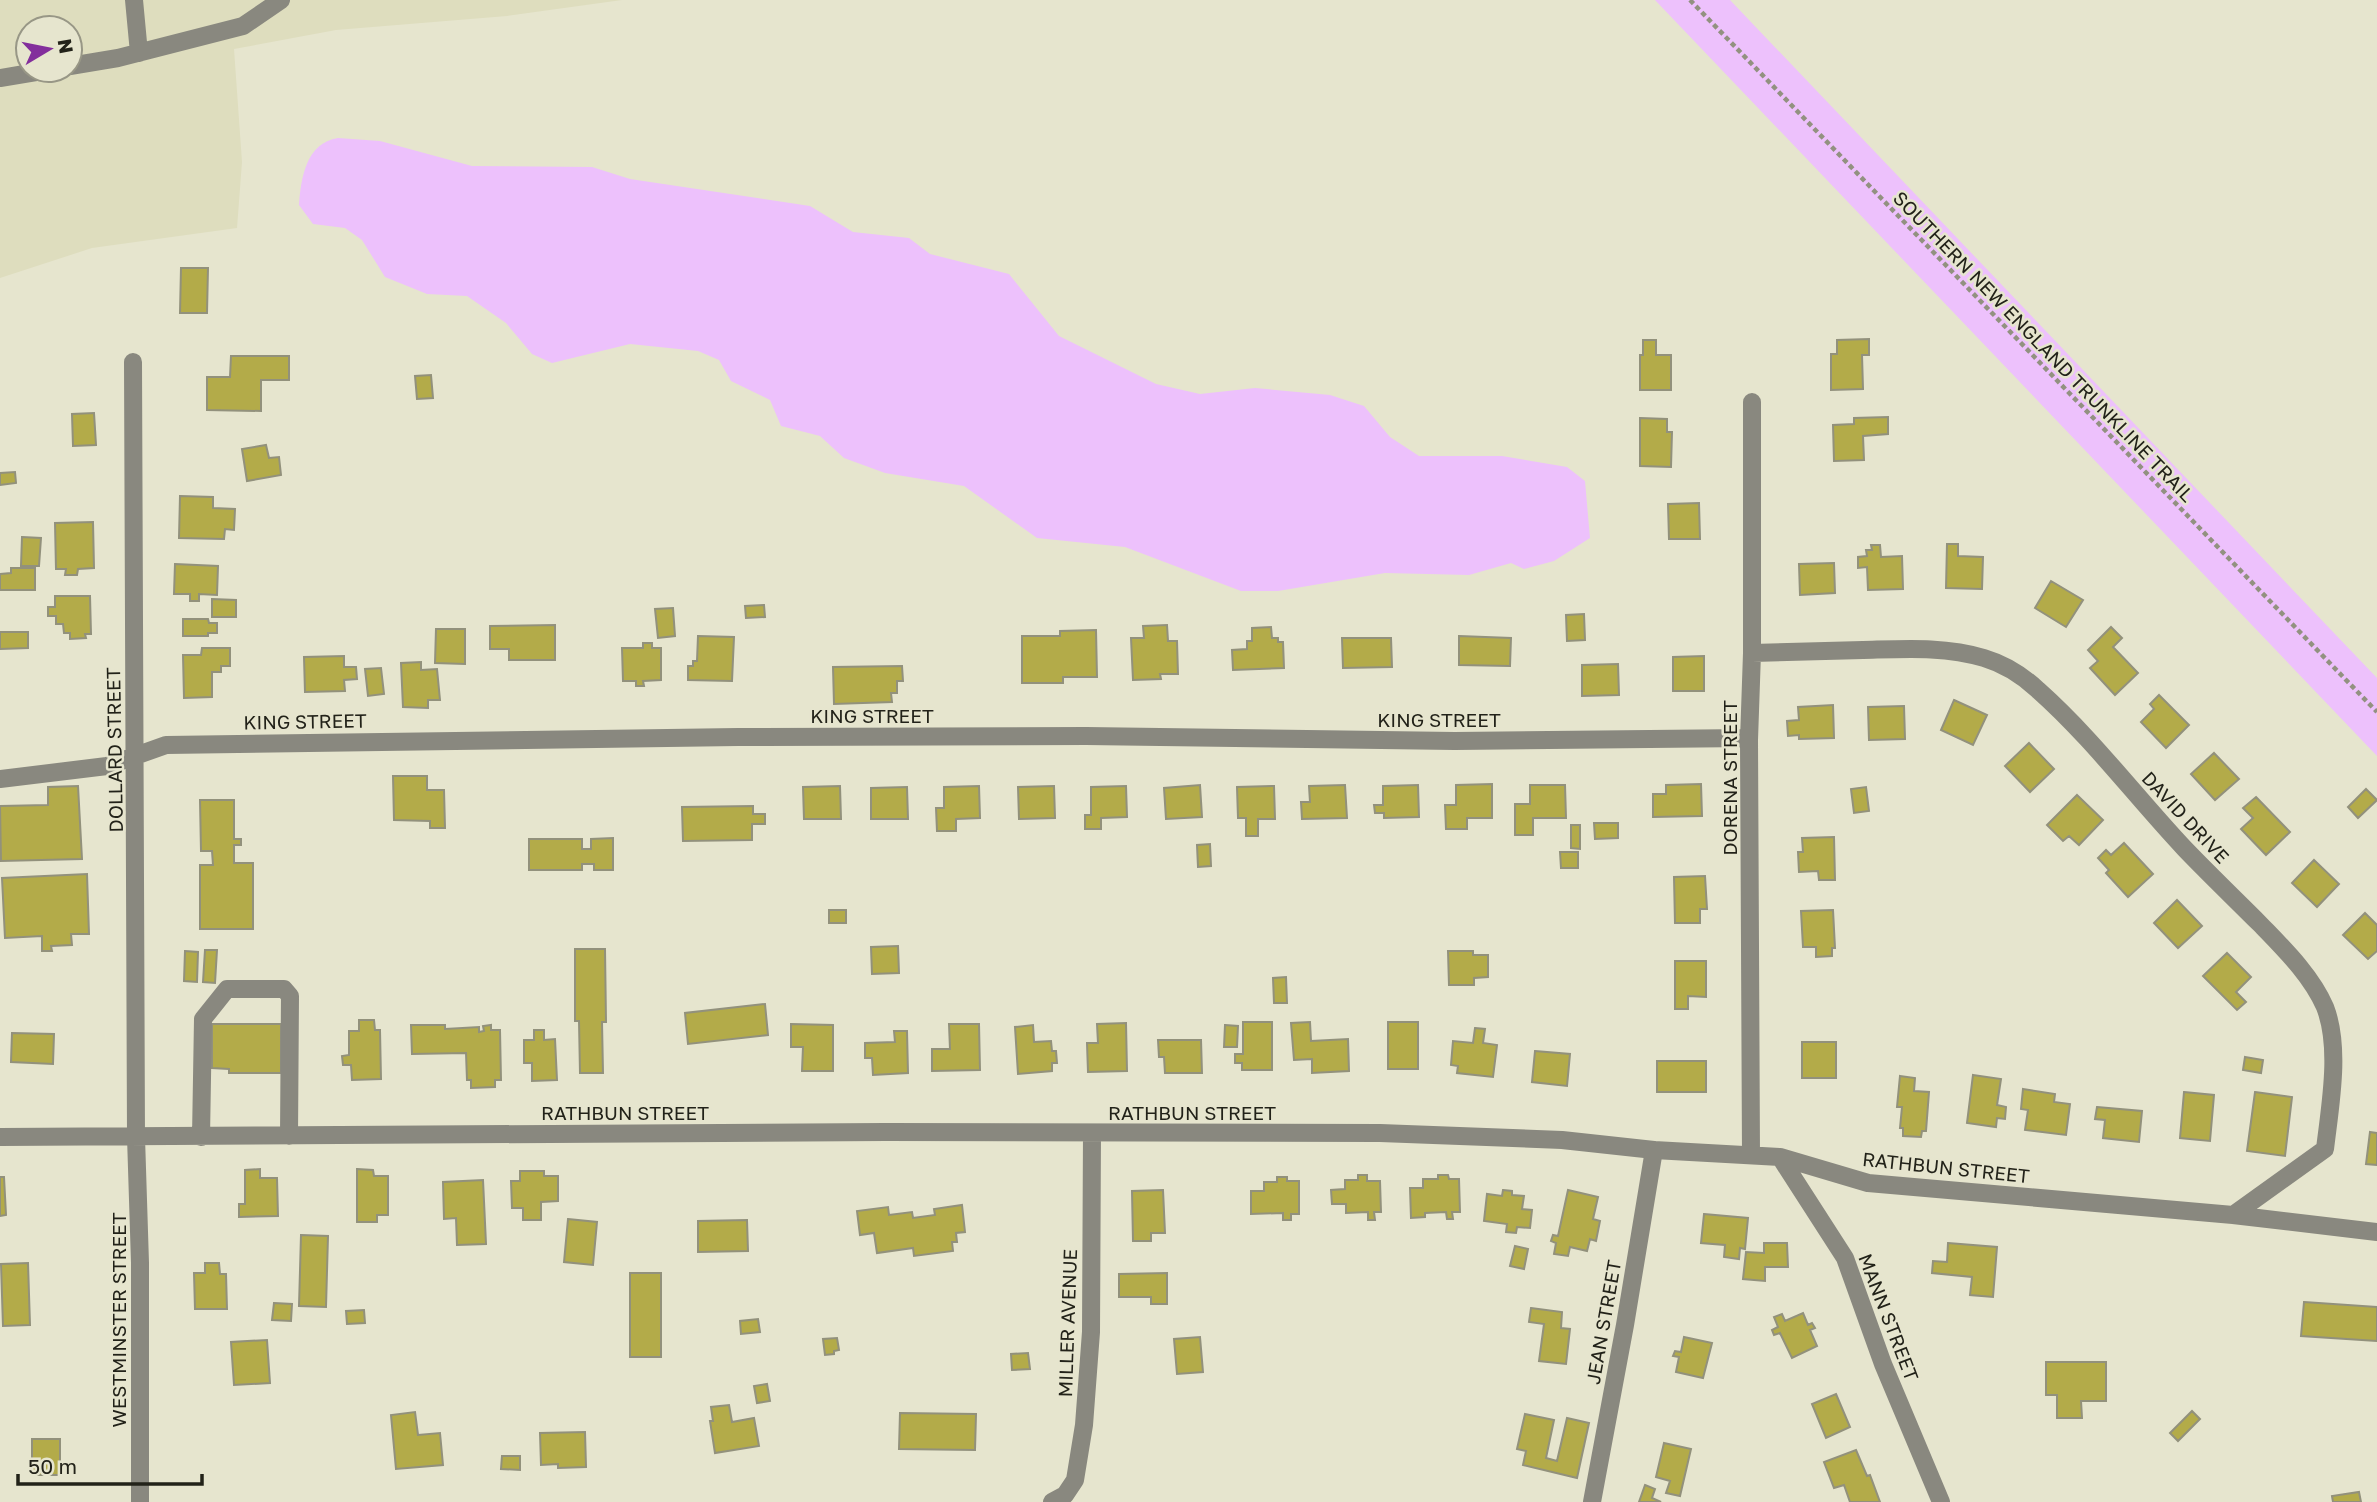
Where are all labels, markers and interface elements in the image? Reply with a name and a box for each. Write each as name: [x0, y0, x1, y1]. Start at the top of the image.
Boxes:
north arrow: [14, 14, 84, 84]
text: N: [54, 37, 79, 55]
street label: SOUTHERN NEW ENGLAND TRUNKLINE TRAIL: [1889, 186, 2199, 506]
street label: DOLLARD STREET: [101, 667, 127, 833]
street label: DORENA STREET: [1718, 700, 1741, 856]
street label: KING STREET: [810, 704, 934, 727]
street label: KING STREET: [243, 708, 367, 734]
street label: KING STREET: [1377, 708, 1501, 731]
street label: DAVID DRIVE: [2138, 766, 2234, 868]
street label: RATHBUN STREET: [541, 1101, 709, 1124]
street label: RATHBUN STREET: [1108, 1101, 1276, 1124]
street label: RATHBUN STREET: [1861, 1147, 2031, 1187]
street label: WESTMINSTER STREET: [107, 1212, 130, 1428]
street label: MILLER AVENUE: [1053, 1248, 1081, 1398]
street label: MANN STREET: [1854, 1250, 1924, 1384]
street label: JEAN STREET: [1581, 1258, 1625, 1386]
scale bar: [18, 1442, 201, 1486]
text: 50 m: [28, 1453, 77, 1479]

